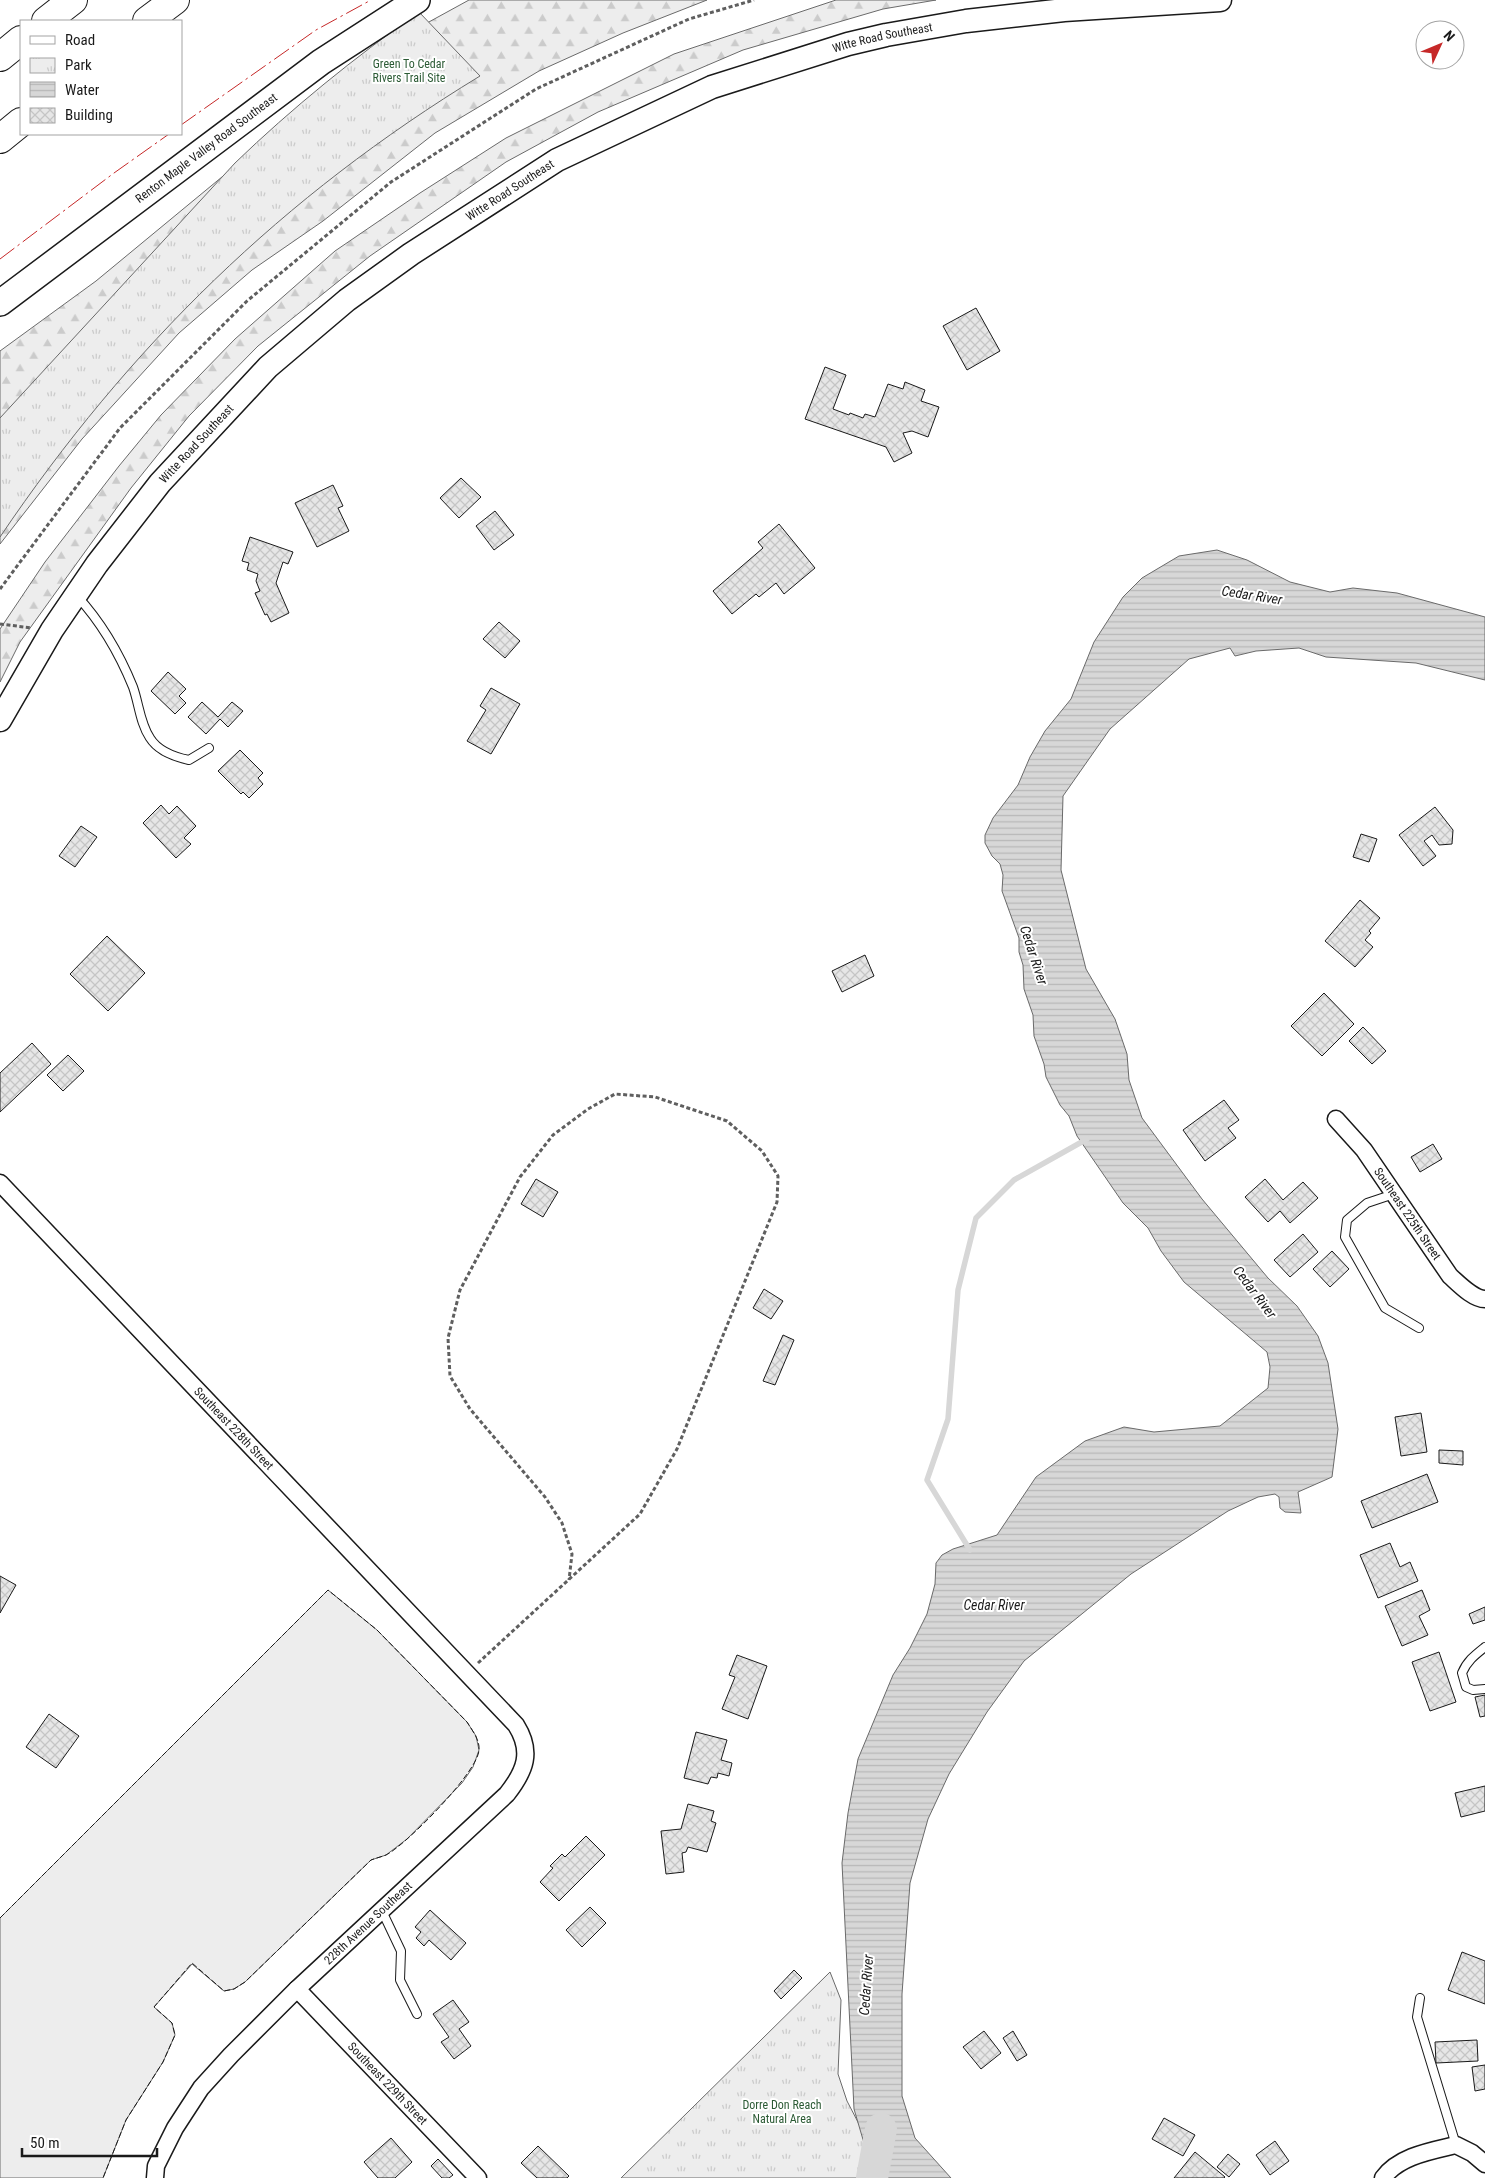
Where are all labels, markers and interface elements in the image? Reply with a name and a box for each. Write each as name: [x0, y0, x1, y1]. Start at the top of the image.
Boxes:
legend: [20, 20, 182, 135]
street label: Witte Road Southeast: [831, 20, 934, 56]
north arrow: [1415, 20, 1465, 70]
text: N: [1441, 27, 1458, 45]
text: Road: [65, 31, 95, 49]
text: Park: [65, 56, 92, 74]
park label: Green To Cedar Rivers Trail Site: [373, 57, 446, 85]
text: Water: [65, 81, 100, 99]
street label: Renton Maple Valley Road Southeast: [133, 90, 280, 206]
text: Building: [65, 106, 113, 124]
street label: Witte Road Southeast: [463, 157, 557, 224]
street label: Witte Road Southeast: [157, 401, 237, 486]
water label: Cedar River: [1221, 582, 1284, 608]
water label: Cedar River: [1017, 923, 1051, 987]
street label: Southeast 225th Street: [1371, 1165, 1444, 1263]
water label: Cedar River: [1230, 1263, 1280, 1322]
street label: Southeast 228th Street: [191, 1384, 277, 1473]
water label: Cedar River: [963, 1597, 1025, 1613]
street label: 228th Avenue Southeast: [321, 1878, 415, 1967]
water label: Cedar River: [856, 1953, 876, 2016]
street label: Southeast 229th Street: [345, 2040, 431, 2128]
park label: Dorre Don Reach Natural Area: [743, 2098, 822, 2126]
scale bar: [22, 2126, 158, 2158]
text: 50 m: [30, 2134, 60, 2152]

